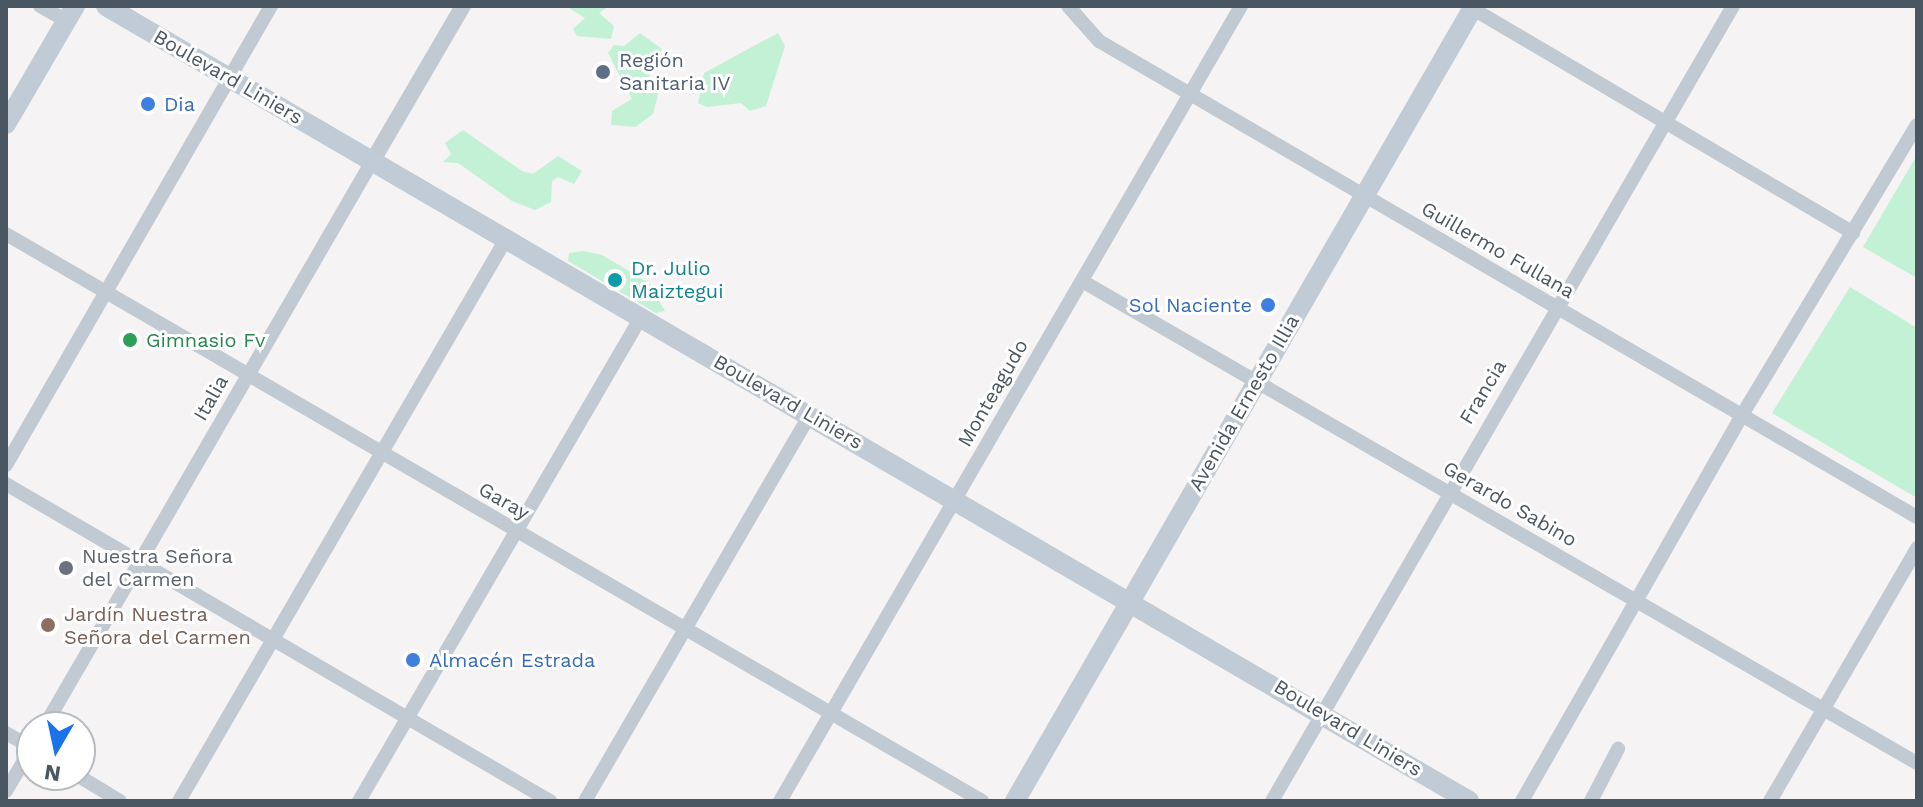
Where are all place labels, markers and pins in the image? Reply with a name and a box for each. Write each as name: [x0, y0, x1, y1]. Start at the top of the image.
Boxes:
place label: Región Sanitaria IV: [619, 48, 731, 95]
marker: Región Sanitaria IV: [594, 63, 612, 81]
place label: Dia: [164, 92, 195, 116]
marker: Dia: [139, 95, 157, 113]
place label: Dr. Julio Maiztegui: [631, 256, 723, 303]
marker: Dr. Julio Maiztegui: [606, 271, 624, 289]
place label: Sol Naciente: [1128, 293, 1252, 317]
marker: Sol Naciente: [1259, 296, 1277, 314]
place label: Gimnasio Fv: [146, 328, 265, 352]
marker: Gimnasio Fv: [121, 331, 139, 349]
place label: Nuestra Señora del Carmen: [82, 544, 233, 591]
marker: Nuestra Señora del Carmen: [57, 559, 75, 577]
place label: Jardín Nuestra Señora del Carmen: [64, 602, 252, 649]
marker: Jardín Nuestra Señora del Carmen: [39, 616, 57, 634]
place label: Almacén Estrada: [429, 648, 595, 672]
marker: Almacén Estrada: [404, 651, 422, 669]

